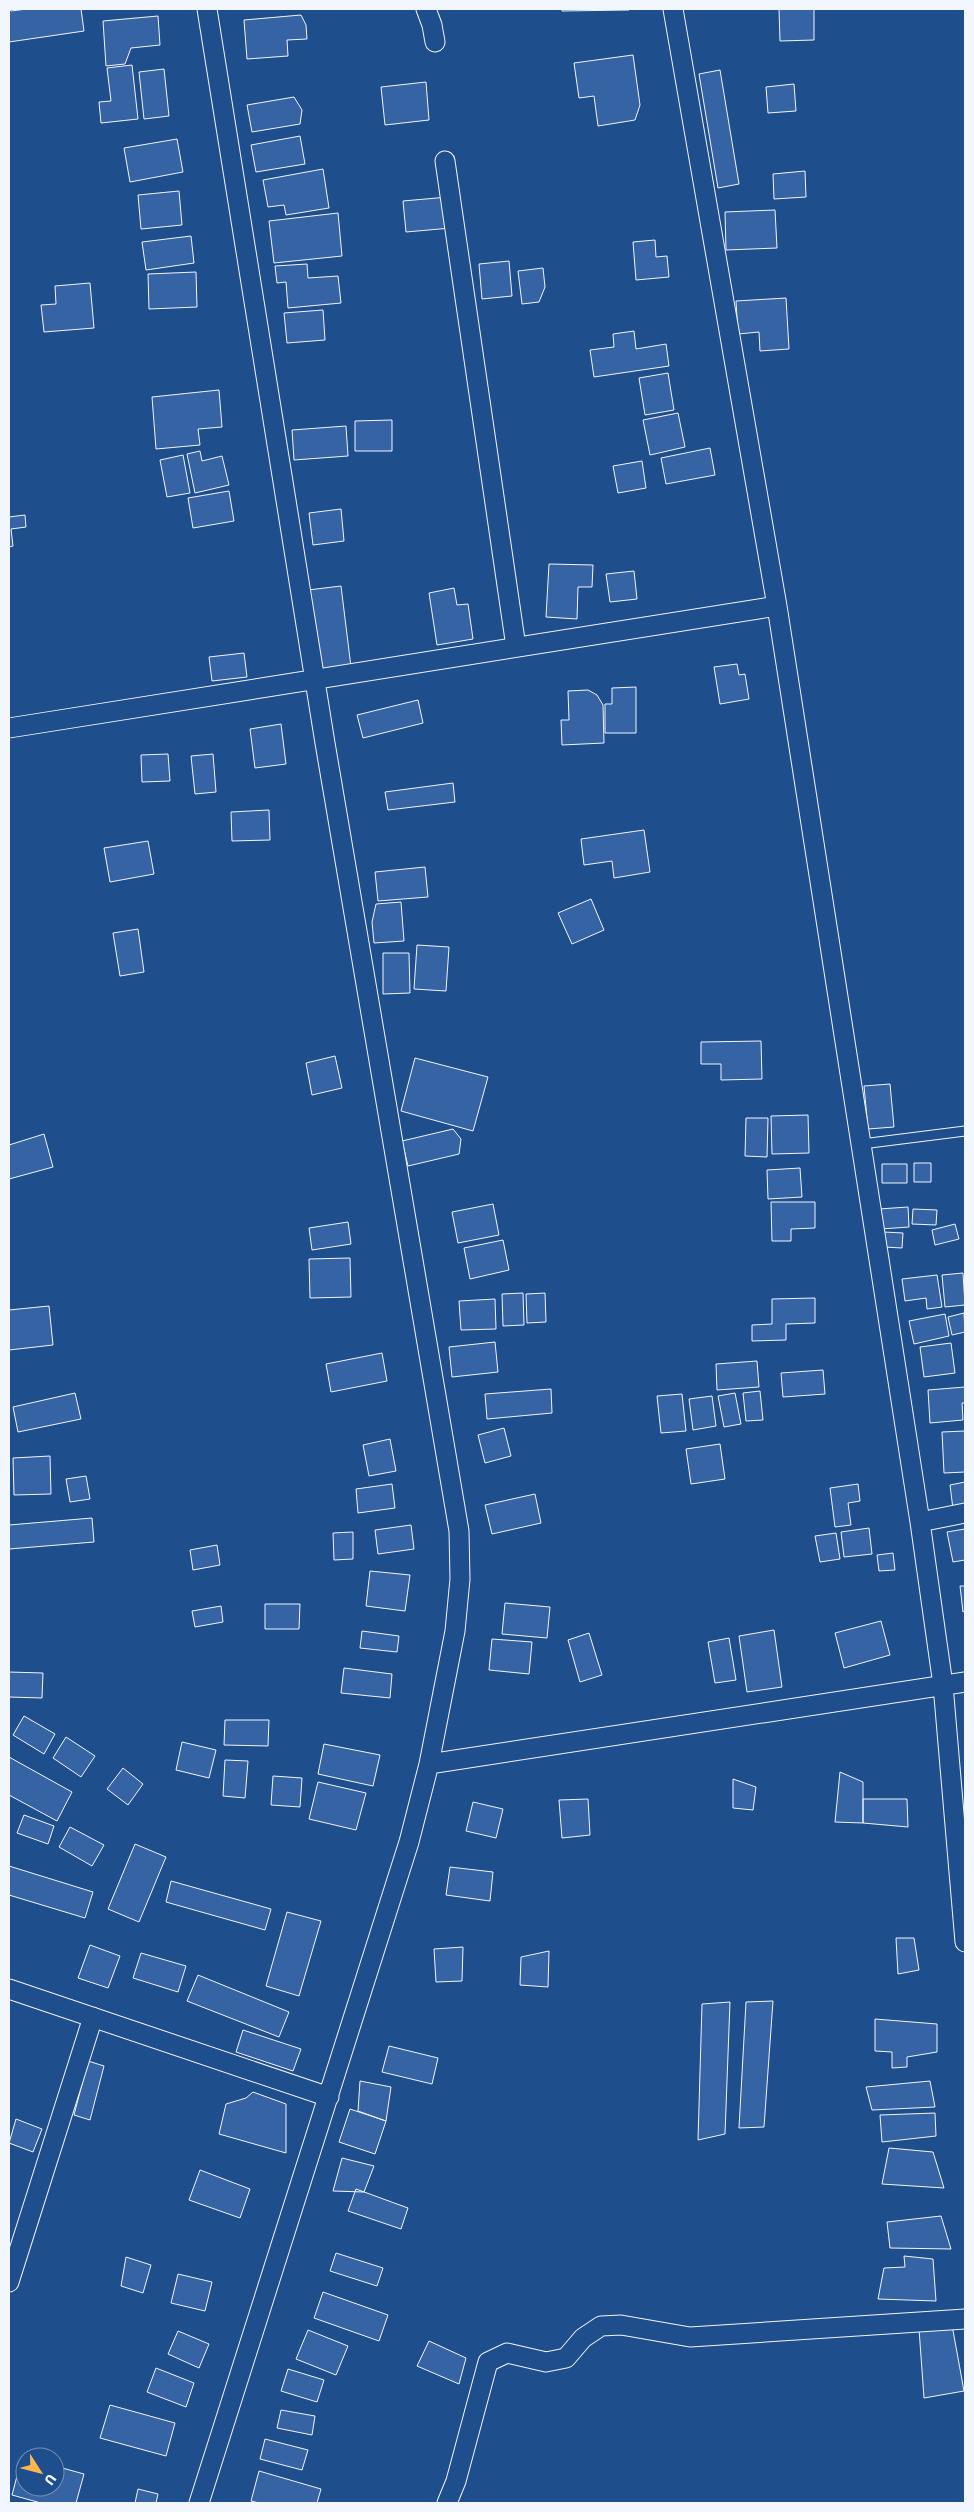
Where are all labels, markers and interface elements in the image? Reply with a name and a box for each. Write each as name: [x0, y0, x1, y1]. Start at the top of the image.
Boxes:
north arrow: [15, 2447, 65, 2497]
text: U: [40, 2471, 60, 2488]

